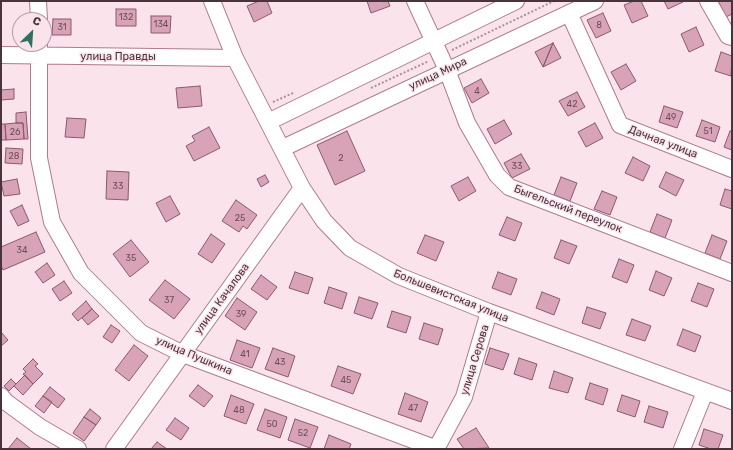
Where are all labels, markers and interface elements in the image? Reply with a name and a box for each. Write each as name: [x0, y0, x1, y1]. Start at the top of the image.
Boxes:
north arrow: [12, 12, 52, 52]
house number: 132: [119, 12, 133, 22]
text: С: [31, 14, 43, 29]
house number: 134: [154, 19, 168, 29]
house number: 8: [596, 20, 602, 30]
house number: 31: [57, 22, 67, 32]
street label: улица Правды: [80, 50, 156, 64]
street label: улица Мира: [407, 55, 469, 93]
house number: 4: [474, 86, 480, 96]
house number: 42: [567, 99, 577, 109]
house number: 49: [666, 112, 676, 122]
street label: Дачная улица: [627, 123, 699, 161]
house number: 51: [703, 126, 713, 136]
house number: 26: [10, 127, 20, 137]
house number: 28: [8, 151, 20, 161]
house number: 2: [338, 153, 344, 163]
house number: 33: [512, 161, 522, 171]
house number: 33: [113, 181, 123, 191]
street label: Быгельский переулок: [512, 182, 624, 236]
house number: 25: [235, 213, 245, 223]
house number: 34: [17, 245, 27, 255]
house number: 35: [126, 253, 136, 263]
street label: улица Качалова: [192, 261, 252, 337]
street label: Большевистская улица: [392, 267, 510, 325]
house number: 37: [164, 295, 174, 305]
house number: 39: [236, 309, 246, 319]
street label: улица Серова: [458, 323, 492, 397]
street label: улица Пушкина: [154, 334, 234, 378]
house number: 41: [240, 349, 250, 359]
house number: 43: [275, 357, 285, 367]
house number: 45: [341, 375, 351, 385]
house number: 47: [408, 403, 418, 413]
house number: 48: [233, 405, 245, 415]
house number: 50: [266, 419, 278, 429]
house number: 52: [298, 428, 308, 438]

